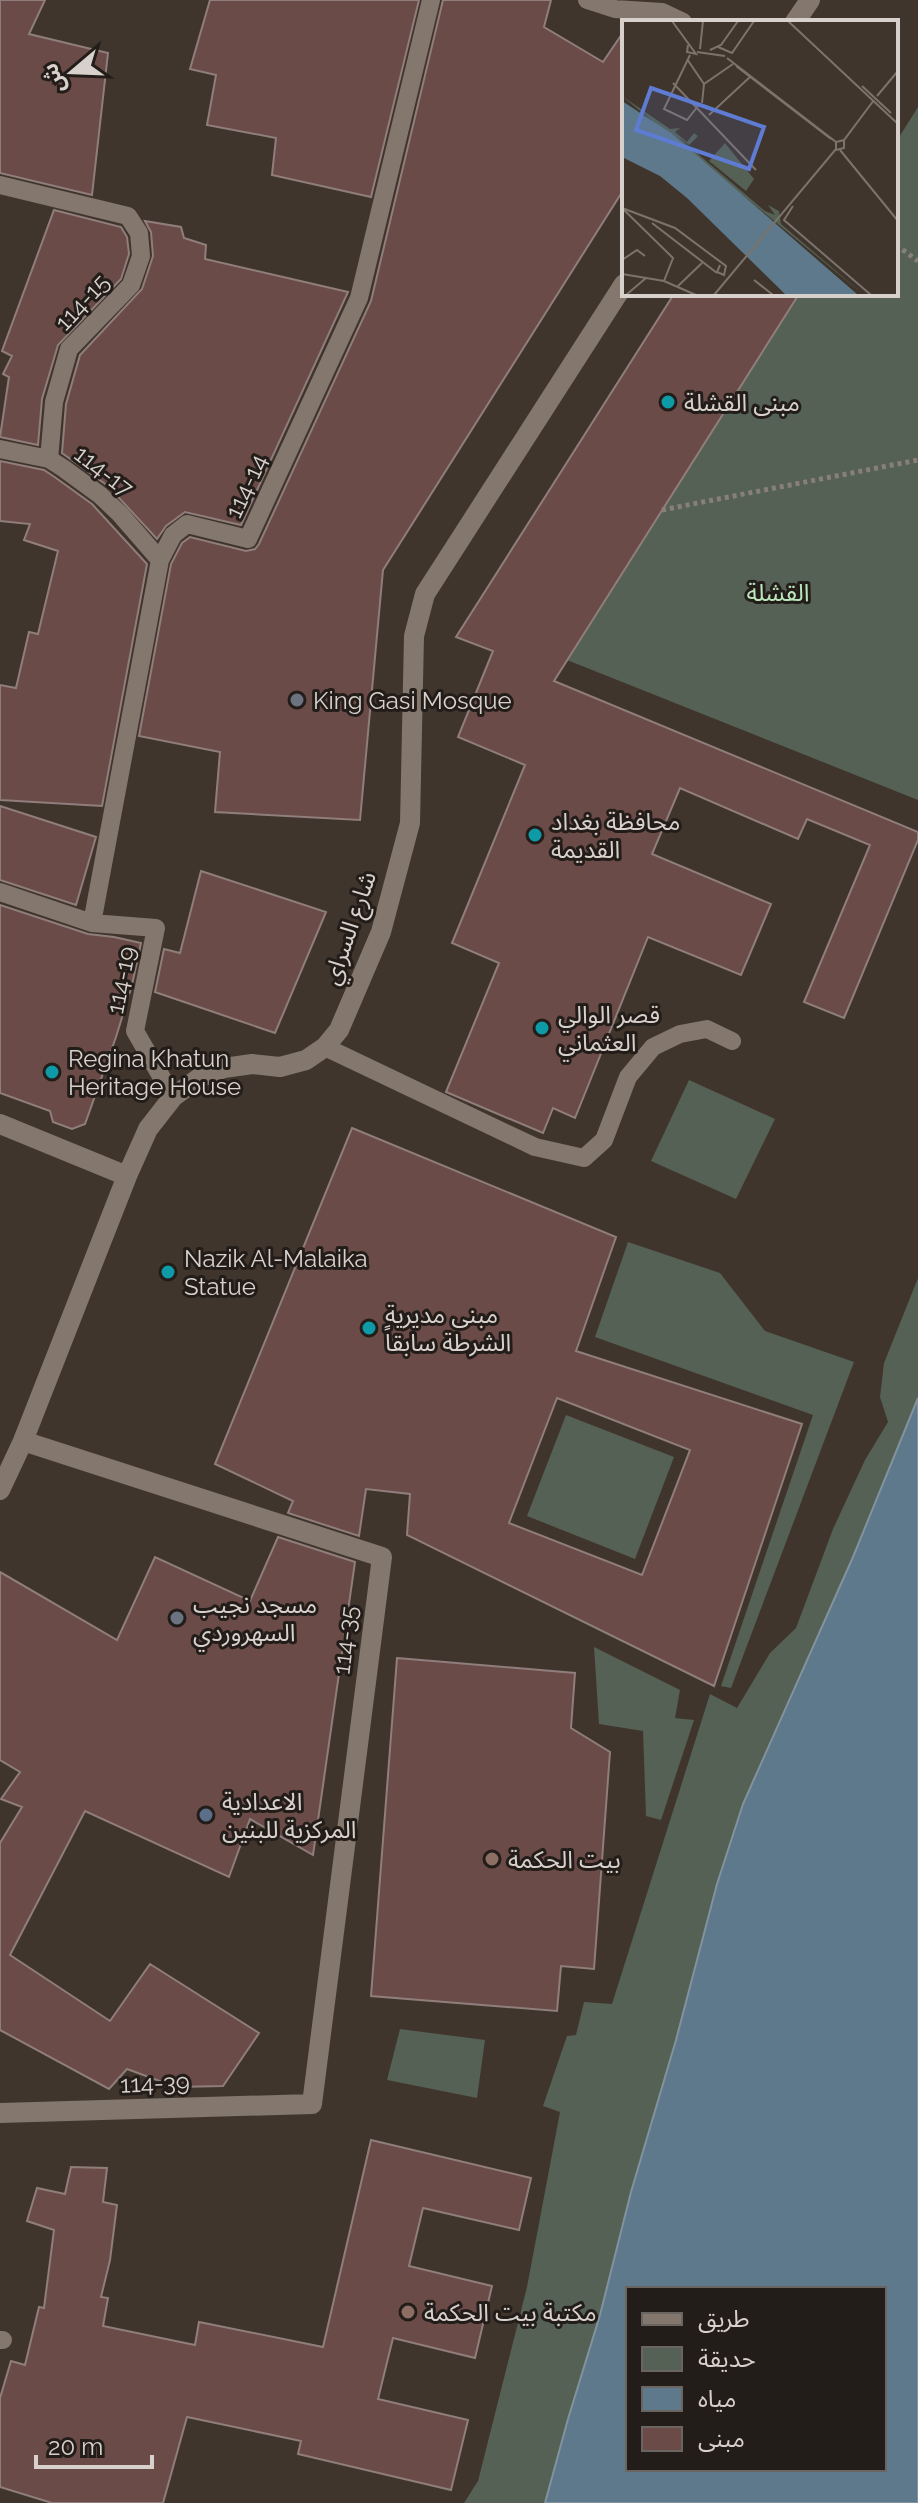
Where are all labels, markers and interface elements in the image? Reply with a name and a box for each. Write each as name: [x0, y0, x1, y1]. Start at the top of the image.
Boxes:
inset map: [622, 20, 898, 296]
north arrow: [32, 32, 112, 112]
text: ش: [36, 60, 70, 97]
street label: 114-15: [49, 268, 115, 336]
place label: مبنى القشلة: [684, 388, 800, 417]
marker: مبنى القشلة: [659, 393, 677, 411]
street label: 114-17: [69, 439, 139, 503]
street label: 114-14: [219, 450, 273, 522]
park label: القشلة: [746, 578, 810, 607]
place label: King Gasi Mosque: [313, 686, 512, 715]
marker: King Gasi Mosque: [288, 691, 306, 709]
place label: محافظة بغداد القديمة: [551, 807, 680, 864]
marker: محافظة بغداد القديمة: [526, 826, 544, 844]
street label: شارع السراي: [316, 867, 386, 990]
street label: 114-19: [100, 944, 142, 1016]
place label: قصر الوالي العثماني: [558, 1000, 660, 1061]
marker: قصر الوالي العثماني: [533, 1019, 551, 1037]
place label: Regina Khatun Heritage House: [68, 1044, 241, 1101]
marker: Regina Khatun Heritage House: [43, 1063, 61, 1081]
place label: Nazik Al-Malaika Statue: [184, 1244, 368, 1301]
marker: Nazik Al-Malaika Statue: [159, 1263, 177, 1281]
place label: مبنى مديرية الشرطة سابقاً: [384, 1300, 511, 1357]
marker: مبنى مديرية الشرطة سابقاً: [360, 1319, 378, 1337]
place label: مسجد نجيب السهروردي: [193, 1590, 317, 1651]
street label: 114-35: [326, 1604, 364, 1676]
marker: مسجد نجيب السهروردي: [168, 1609, 186, 1627]
place label: الاعدادية المركزية للبنين: [222, 1787, 356, 1844]
marker: الاعدادية المركزية للبنين: [197, 1806, 215, 1824]
place label: بيت الحكمة: [508, 1845, 621, 1874]
marker: بيت الحكمة: [483, 1850, 501, 1868]
street label: 114-39: [120, 2067, 190, 2099]
legend: [626, 2287, 886, 2471]
place label: مكتبة بيت الحكمة: [424, 2298, 597, 2327]
marker: مكتبة بيت الحكمة: [399, 2303, 417, 2321]
text: طريق: [698, 2304, 750, 2334]
text: حديقة: [698, 2344, 756, 2373]
text: مياه: [698, 2384, 736, 2413]
scale bar: [36, 2419, 152, 2469]
text: مبنى: [698, 2424, 745, 2453]
text: 20 m: [48, 2432, 103, 2461]

